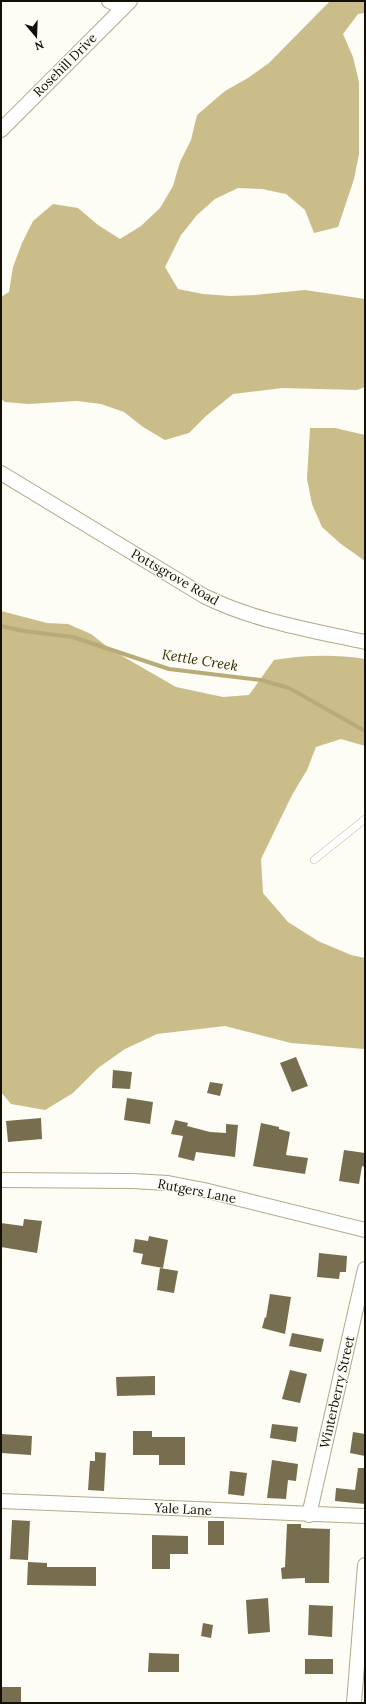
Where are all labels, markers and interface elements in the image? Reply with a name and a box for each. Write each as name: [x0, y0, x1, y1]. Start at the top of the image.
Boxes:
north arrow: [16, 16, 56, 56]
street label: Rosehill Drive: [30, 30, 100, 100]
text: N: [32, 37, 46, 54]
street label: Pottsgrove Road: [128, 545, 222, 609]
water label: Kettle Creek: [161, 645, 239, 675]
street label: Rutgers Lane: [156, 1175, 238, 1207]
street label: Winterberry Street: [316, 1334, 358, 1450]
street label: Yale Lane: [153, 1499, 212, 1519]

